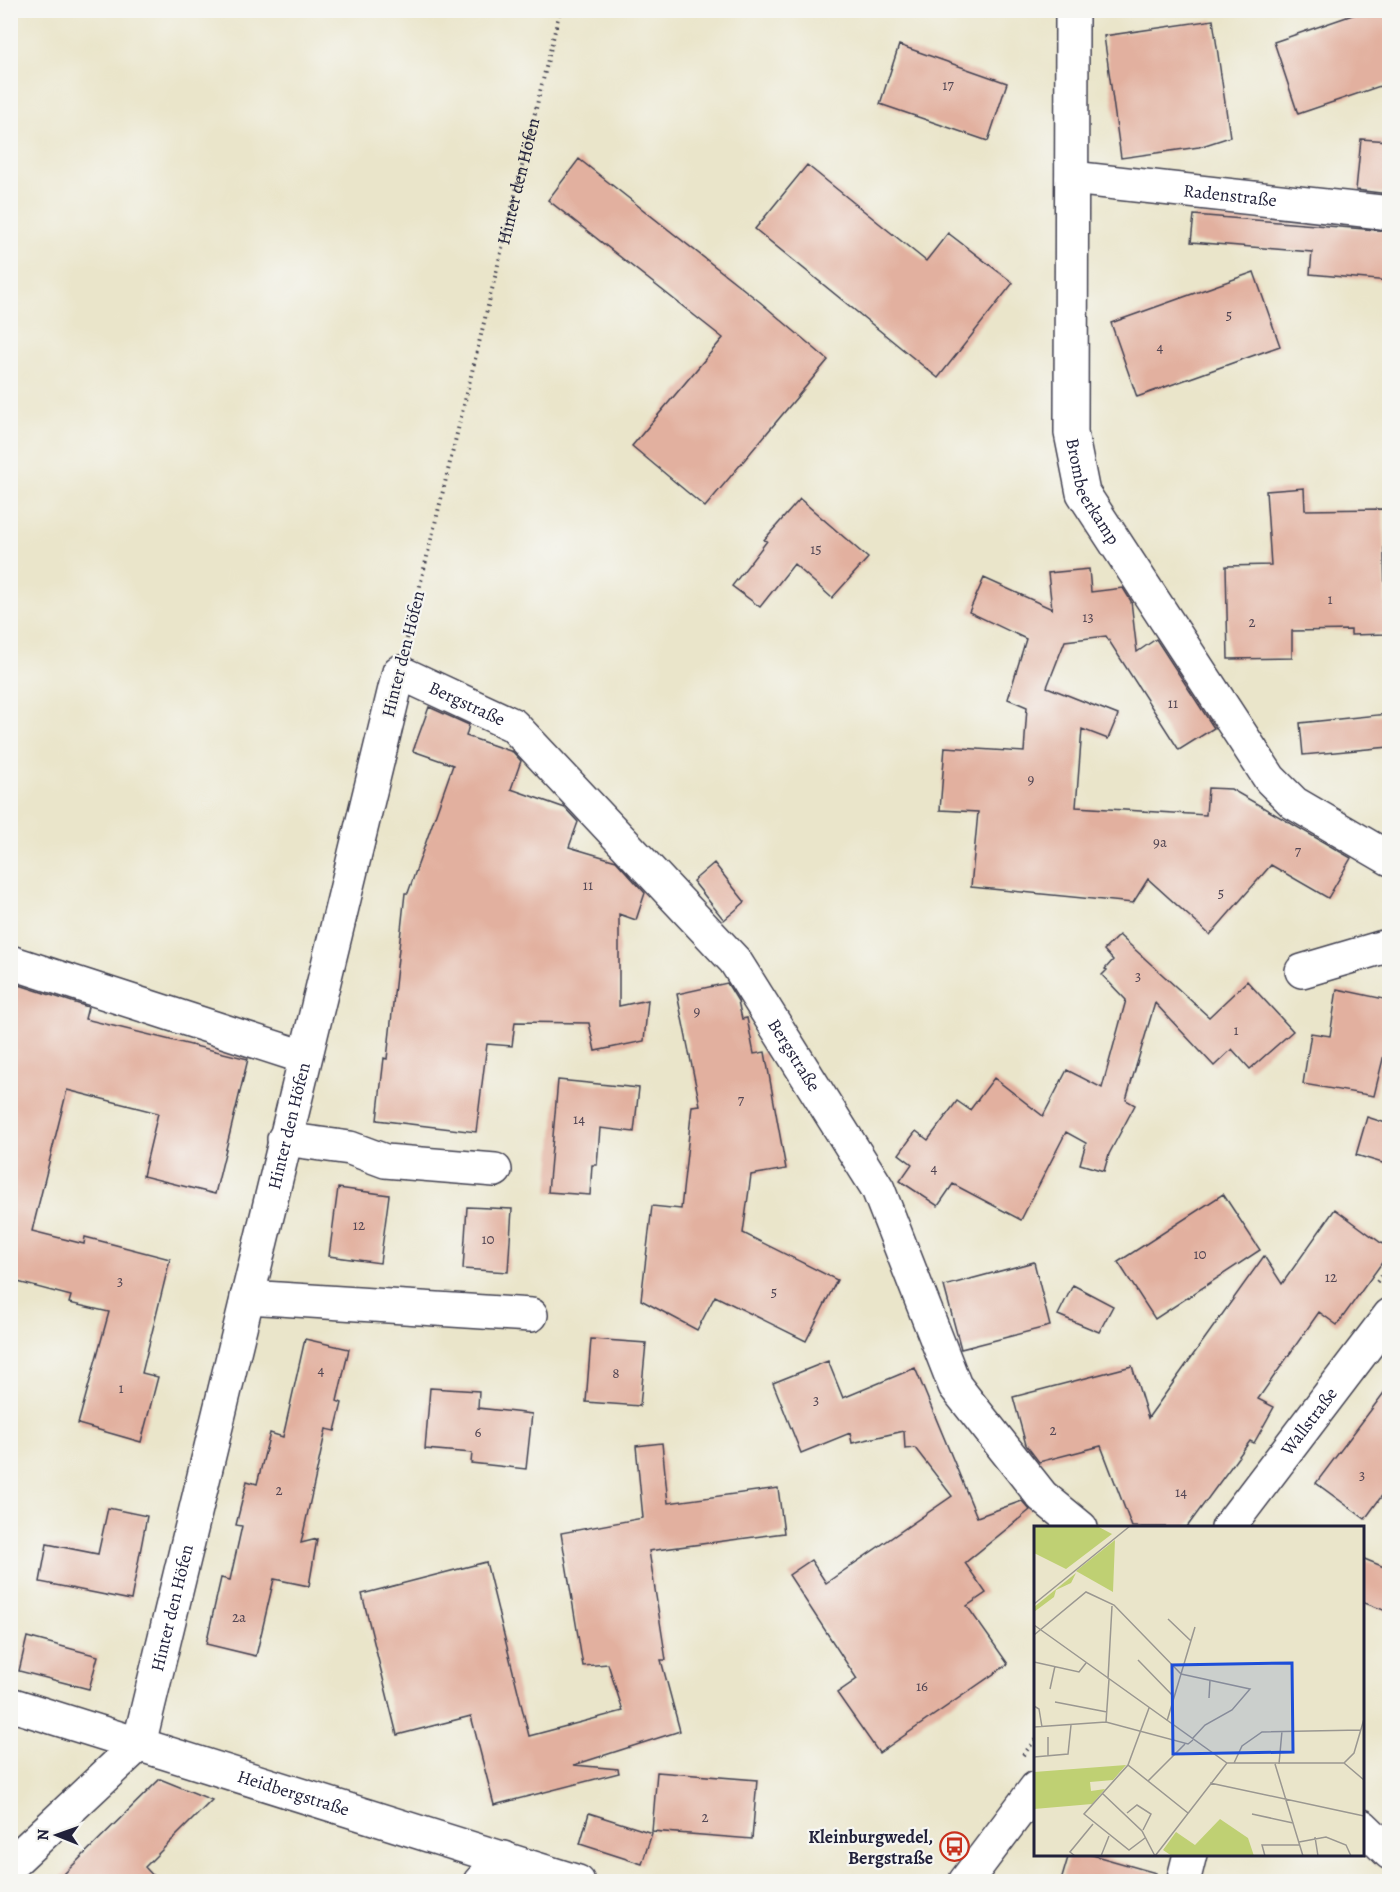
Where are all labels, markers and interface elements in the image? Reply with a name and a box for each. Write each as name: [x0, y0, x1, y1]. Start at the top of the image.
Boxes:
house number: 17: [942, 75, 954, 95]
street label: Hinter den Höfen: [491, 115, 545, 247]
street label: Radenstraße: [1182, 178, 1278, 212]
house number: 5: [1226, 305, 1232, 325]
house number: 4: [1157, 337, 1164, 357]
street label: Brombeerkamp: [1060, 436, 1125, 549]
house number: 15: [810, 539, 822, 559]
street label: Hinter den Höfen: [376, 588, 430, 720]
house number: 1: [1327, 589, 1333, 609]
house number: 13: [1082, 607, 1094, 627]
house number: 2: [1248, 612, 1256, 632]
street label: Bergstraße: [425, 675, 509, 732]
house number: 11: [1168, 693, 1178, 713]
house number: 9: [1028, 769, 1035, 789]
house number: 9a: [1153, 832, 1167, 852]
house number: 7: [1295, 841, 1302, 861]
house number: 11: [583, 875, 593, 895]
house number: 5: [1218, 883, 1224, 903]
house number: 3: [1135, 966, 1141, 986]
house number: 9: [694, 1001, 701, 1021]
street label: Bergstraße: [762, 1014, 826, 1096]
house number: 1: [1233, 1020, 1239, 1040]
street label: Hinter den Höfen: [262, 1060, 316, 1192]
house number: 7: [738, 1090, 745, 1110]
house number: 14: [573, 1109, 585, 1129]
house number: 4: [931, 1158, 938, 1178]
house number: 12: [353, 1215, 365, 1235]
house number: 10: [481, 1229, 495, 1249]
house number: 10: [1193, 1244, 1207, 1264]
house number: 12: [1325, 1267, 1337, 1287]
house number: 3: [117, 1271, 123, 1291]
house number: 5: [771, 1282, 777, 1302]
house number: 4: [318, 1360, 325, 1380]
house number: 8: [612, 1363, 620, 1383]
house number: 1: [118, 1378, 124, 1398]
street label: Wallstraße: [1275, 1382, 1343, 1461]
house number: 3: [813, 1390, 819, 1410]
house number: 2: [1049, 1420, 1057, 1440]
house number: 6: [475, 1422, 482, 1442]
house number: 3: [1359, 1465, 1365, 1485]
house number: 2: [275, 1480, 283, 1500]
house number: 14: [1175, 1482, 1187, 1502]
inset map: [1034, 1526, 1364, 1856]
street label: Hinter den Höfen: [145, 1542, 199, 1674]
house number: 2a: [232, 1607, 246, 1627]
house number: 16: [916, 1676, 928, 1696]
street label: Heidbergstraße: [234, 1764, 352, 1822]
north arrow: [27, 1805, 87, 1865]
house number: 2: [701, 1807, 709, 1827]
place label: Kleinburgwedel, Bergstraße: [808, 1825, 933, 1870]
text: N: [32, 1828, 54, 1841]
bus stop icon: Kleinburgwedel, Bergstraße: [938, 1831, 970, 1863]

